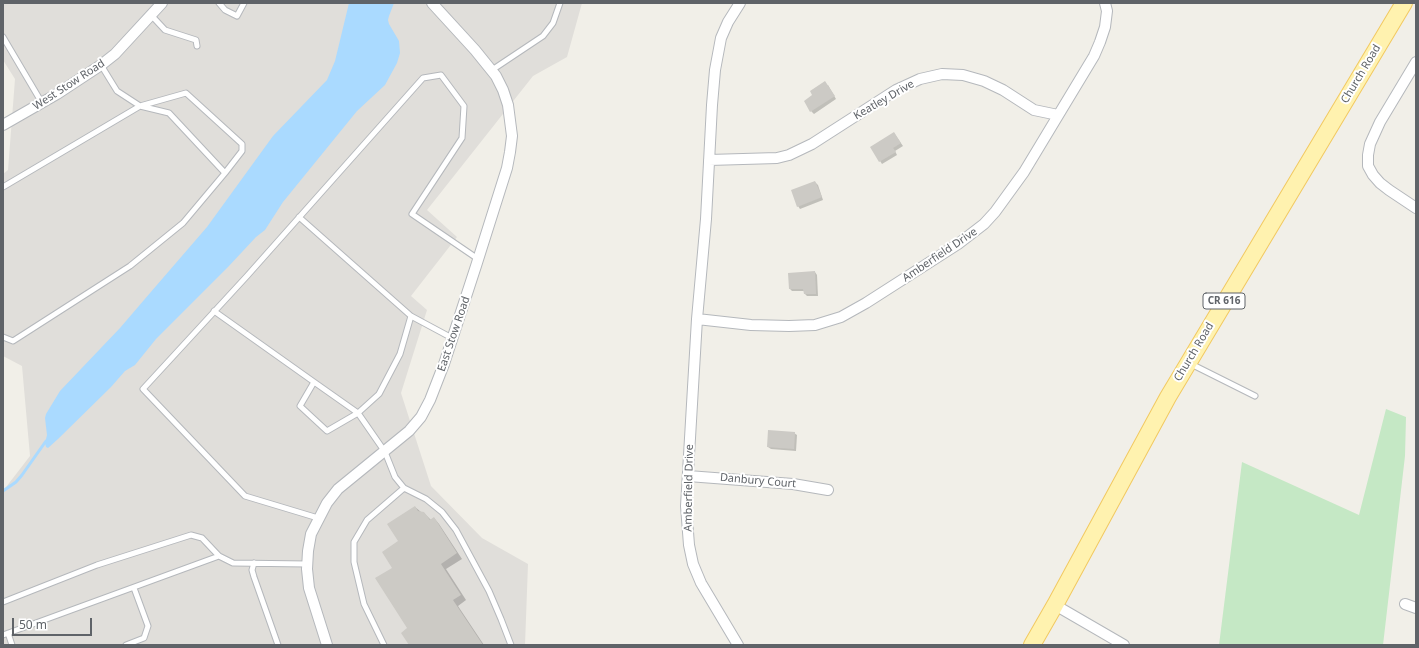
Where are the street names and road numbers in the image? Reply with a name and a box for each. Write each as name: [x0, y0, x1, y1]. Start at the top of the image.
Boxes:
street label: Church Road: [1338, 42, 1384, 106]
street label: West Stow Road: [31, 57, 107, 113]
street label: Keatley Drive: [851, 77, 917, 123]
street label: Amberfield Drive: [900, 225, 980, 285]
road number: CR 616: [1203, 293, 1245, 309]
street label: East Stow Road: [435, 295, 473, 373]
street label: Church Road: [1171, 320, 1217, 384]
street label: Amberfield Drive: [682, 444, 696, 532]
street label: Danbury Court: [719, 471, 797, 491]

